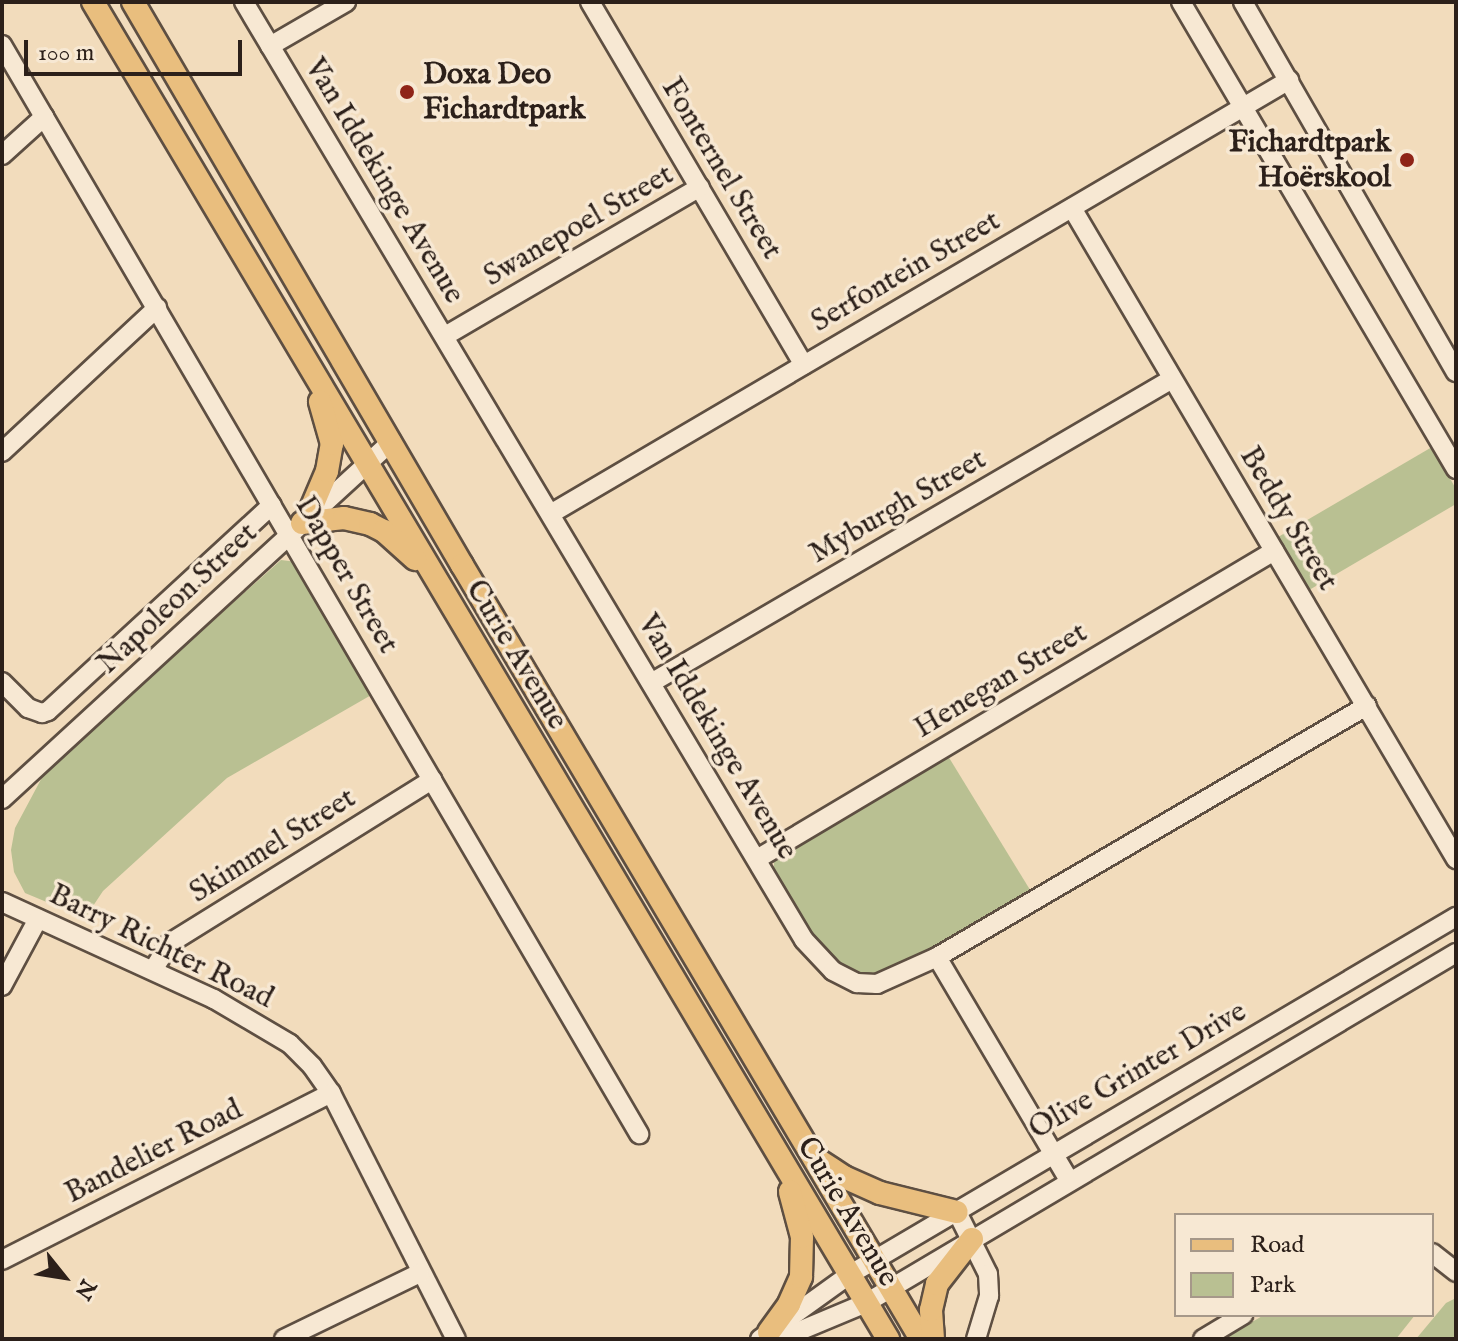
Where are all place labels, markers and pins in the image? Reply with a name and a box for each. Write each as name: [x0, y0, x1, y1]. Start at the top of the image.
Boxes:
place label: Doxa Deo Fichardtpark: [423, 57, 585, 128]
marker: Doxa Deo Fichardtpark: [398, 83, 416, 101]
place label: Fichardtpark Hoërskool: [1229, 125, 1391, 196]
marker: Fichardtpark Hoërskool: [1398, 151, 1416, 169]

